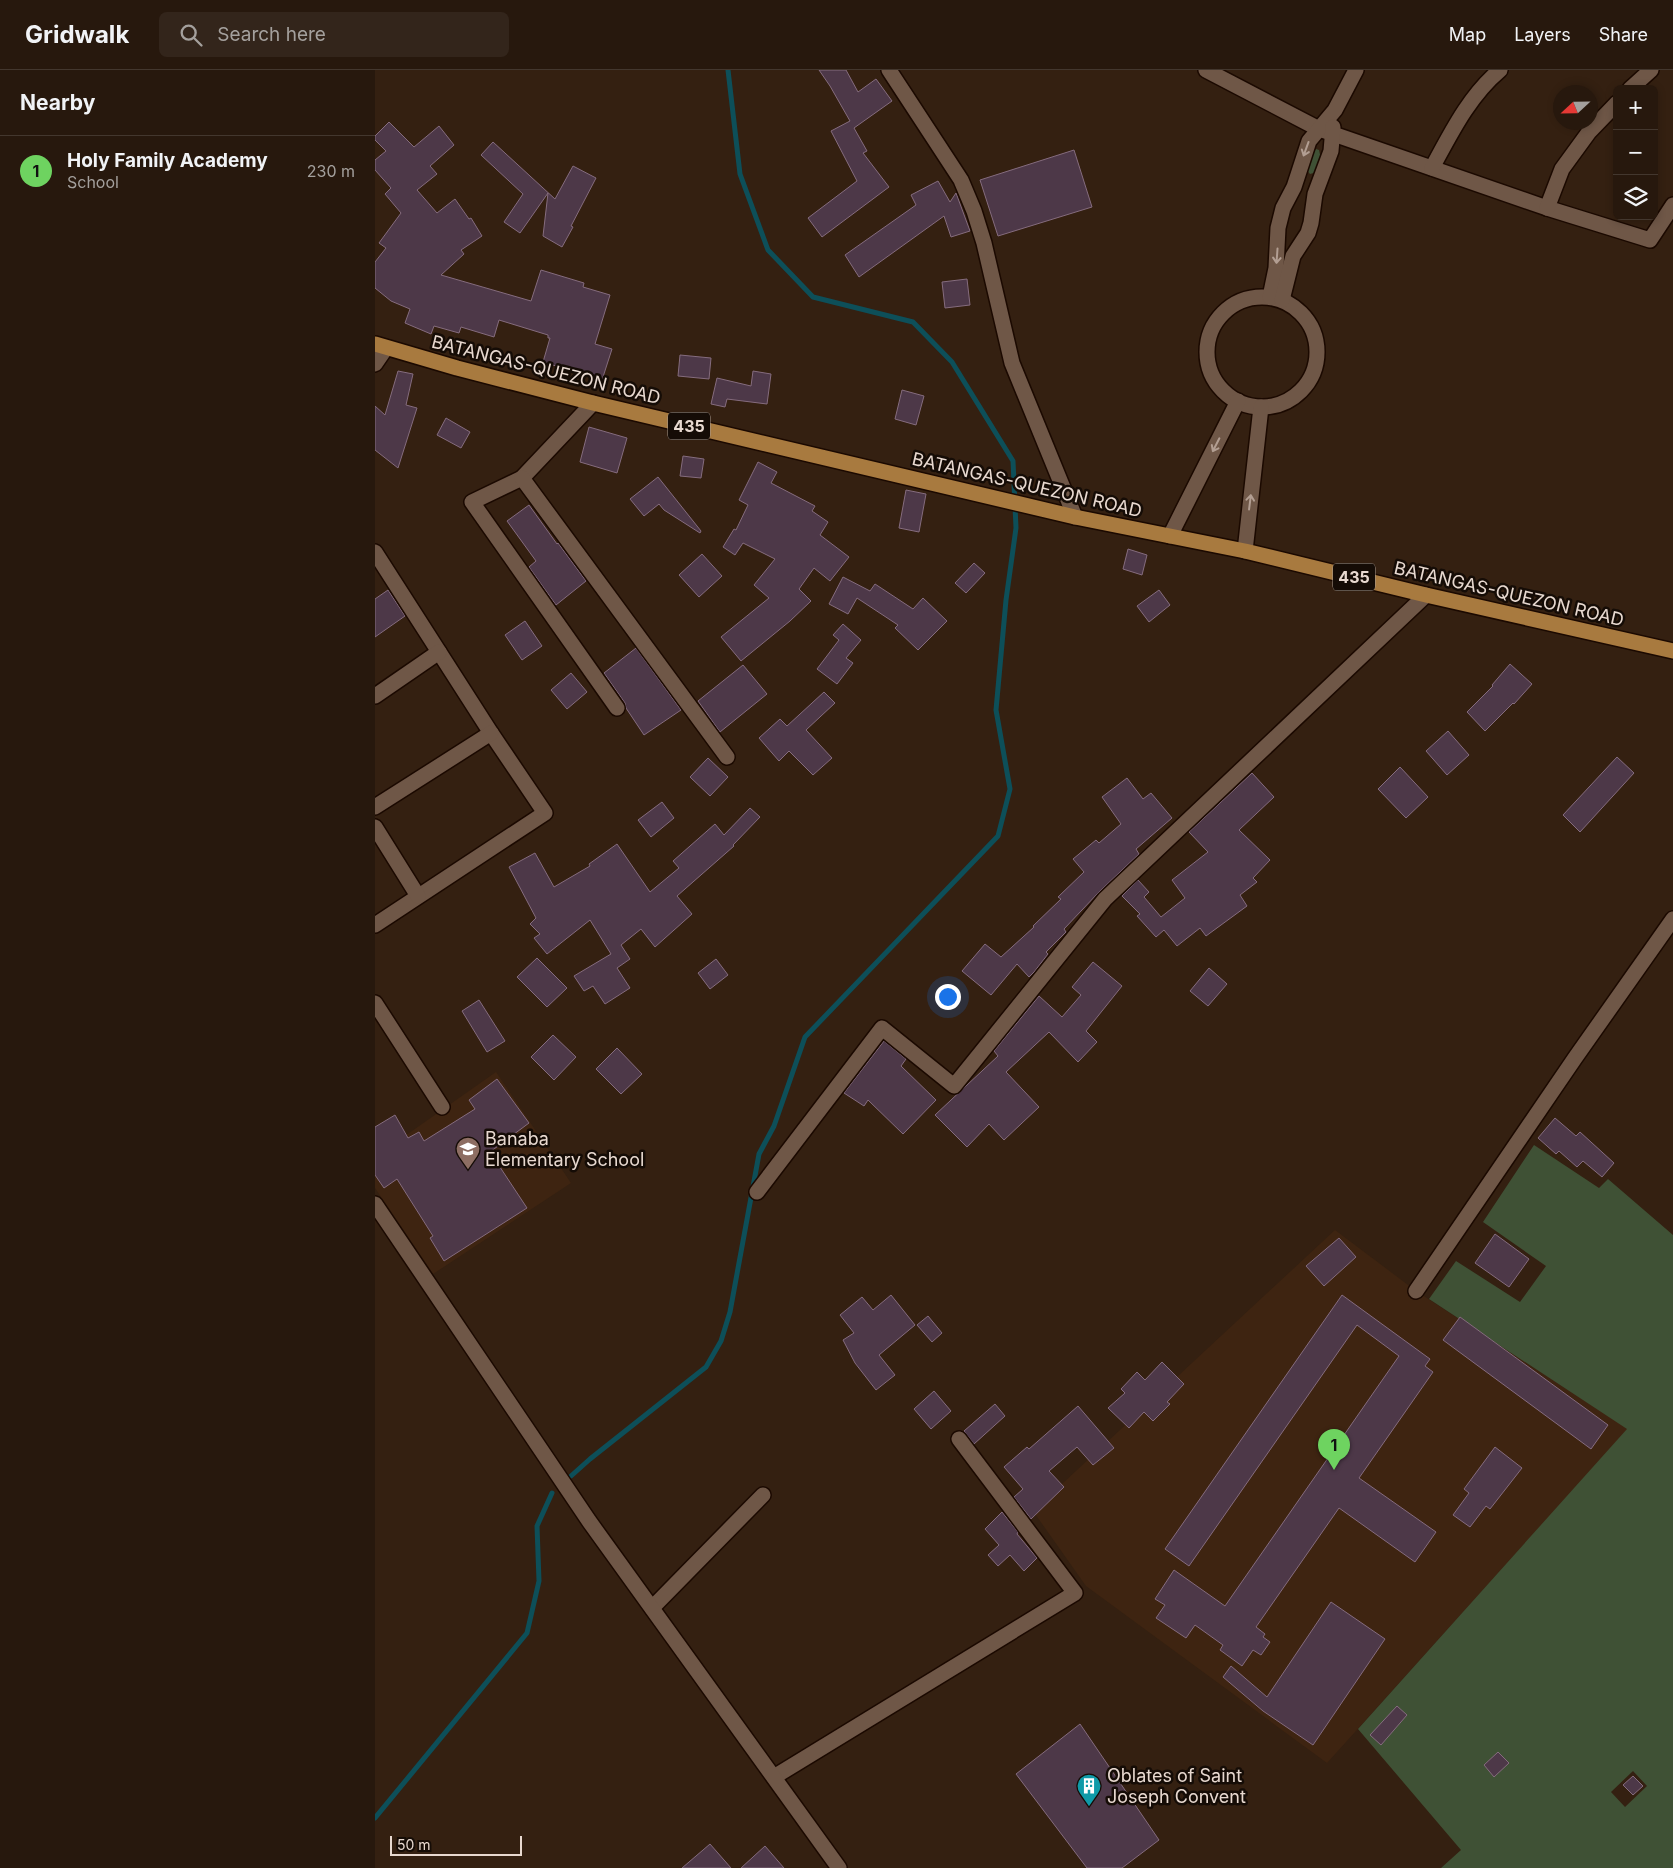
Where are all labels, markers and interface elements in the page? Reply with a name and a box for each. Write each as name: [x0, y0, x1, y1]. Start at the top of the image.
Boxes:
search box: [159, 12, 509, 57]
text: Gridwalk: [25, 20, 129, 49]
icon: search: [177, 21, 205, 49]
text: Search here: [217, 23, 326, 46]
text: Map: [1449, 24, 1486, 45]
text: Layers: [1514, 24, 1571, 45]
text: Share: [1599, 24, 1648, 45]
north arrow: [1553, 85, 1598, 130]
map controls: [1613, 85, 1658, 220]
button: +: [1613, 85, 1658, 130]
text: Nearby: [20, 90, 95, 115]
button: −: [1613, 130, 1658, 175]
one-way arrow: [1301, 141, 1310, 156]
text: Holy Family Academy: [67, 149, 268, 172]
text: 1: [33, 161, 39, 181]
text: 230 m: [307, 161, 355, 181]
text: School: [67, 172, 119, 192]
button: layers: [1613, 175, 1658, 220]
one-way arrow: [1273, 248, 1282, 264]
street label: BATANGAS-QUEZON ROAD: [429, 331, 663, 408]
road number: 435: [668, 412, 710, 440]
one-way arrow: [1211, 437, 1220, 452]
street label: BATANGAS-QUEZON ROAD: [910, 448, 1144, 521]
one-way arrow: [1245, 494, 1255, 510]
street label: BATANGAS-QUEZON ROAD: [1392, 557, 1626, 630]
road number: 435: [1333, 564, 1375, 590]
your location: [935, 984, 961, 1010]
place label: Banaba Elementary School: [485, 1128, 644, 1170]
school or university icon: Banaba Elementary School: [455, 1136, 481, 1170]
pin: 1: [1318, 1429, 1350, 1470]
place label: Oblates of Saint Joseph Convent: [1107, 1765, 1246, 1807]
building icon: Oblates of Saint Joseph Convent: [1076, 1773, 1102, 1807]
scale bar: [390, 1833, 523, 1856]
text: 50 m: [397, 1836, 431, 1853]

